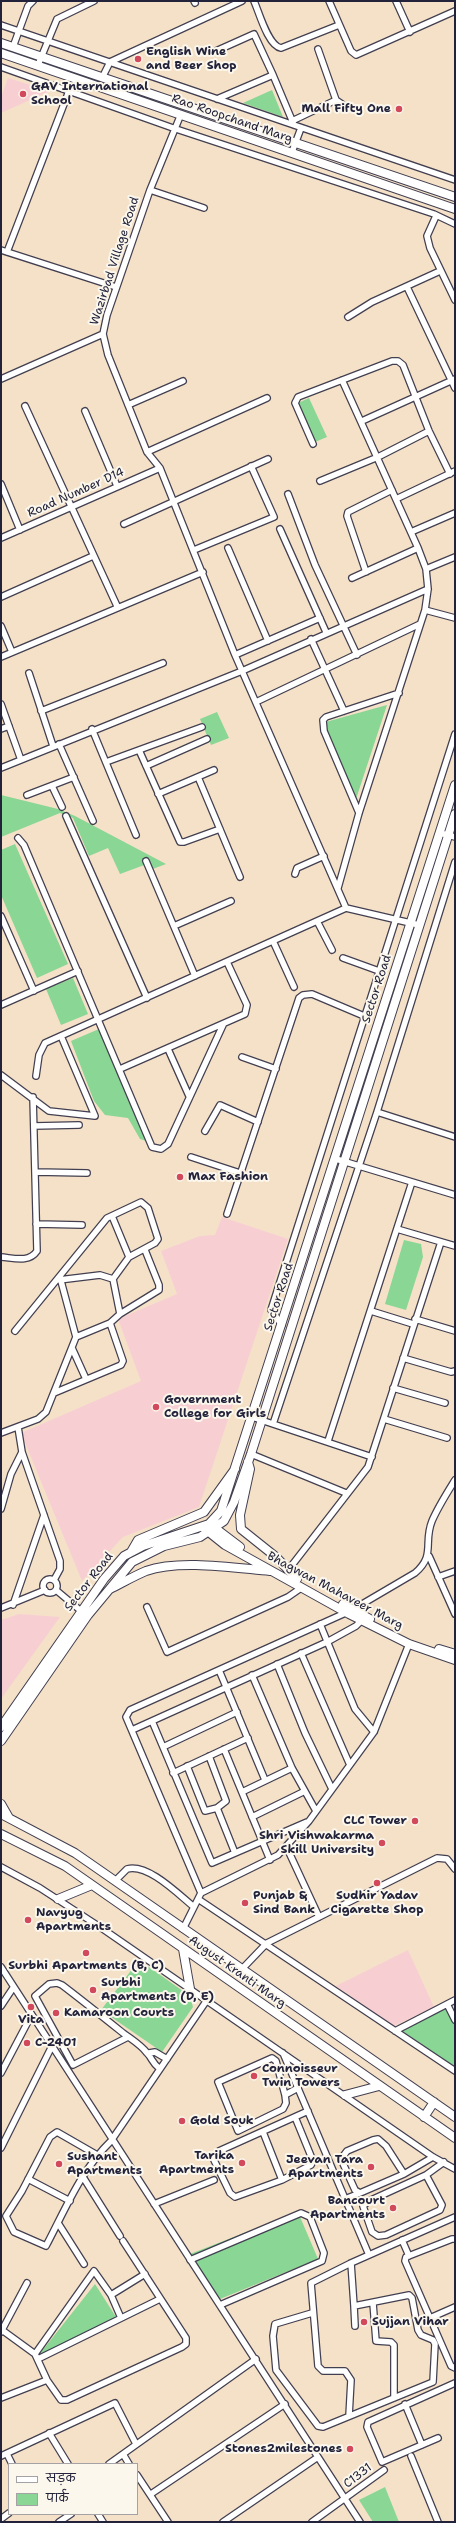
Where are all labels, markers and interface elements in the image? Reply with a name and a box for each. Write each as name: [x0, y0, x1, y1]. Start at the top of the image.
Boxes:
place label: English Wine and Beer Shop: [146, 45, 237, 73]
marker: English Wine and Beer Shop: [133, 54, 143, 64]
place label: GAV International School: [31, 80, 149, 108]
marker: GAV International School: [18, 89, 28, 99]
street label: Rao Roopchand Marg: [170, 92, 294, 146]
place label: Mall Fifty One: [301, 102, 391, 116]
marker: Mall Fifty One: [394, 104, 404, 114]
street label: Wazirbad Village Road: [87, 195, 143, 327]
street label: Road Number D14: [25, 465, 127, 521]
street label: Sector Road: [359, 953, 395, 1025]
place label: Max Fashion: [188, 1170, 268, 1184]
marker: Max Fashion: [175, 1172, 185, 1182]
street label: Sector Road: [261, 1261, 297, 1333]
place label: Government College for Girls: [164, 1393, 266, 1421]
marker: Government College for Girls: [151, 1402, 161, 1412]
street label: Bhagwan Mahaveer Marg: [265, 1549, 405, 1633]
street label: Sector Road: [62, 1550, 116, 1614]
place label: CLC Tower: [344, 1814, 407, 1828]
marker: CLC Tower: [410, 1816, 420, 1826]
place label: Shri Vishwakarma Skill University: [259, 1829, 374, 1857]
marker: Shri Vishwakarma Skill University: [377, 1838, 387, 1848]
marker: Sudhir Yadav Cigarette Shop: [372, 1878, 382, 1888]
place label: Punjab & Sind Bank: [253, 1889, 315, 1917]
place label: Sudhir Yadav Cigarette Shop: [331, 1889, 423, 1917]
marker: Punjab & Sind Bank: [240, 1898, 250, 1908]
place label: Navyug Apartments: [36, 1906, 111, 1934]
marker: Navyug Apartments: [23, 1915, 33, 1925]
street label: August Kranti Marg: [186, 1933, 288, 2011]
marker: Surbhi Apartments (B, C): [81, 1948, 91, 1958]
place label: Surbhi Apartments (B, C): [8, 1959, 164, 1973]
place label: Surbhi Apartments (D, E): [101, 1976, 214, 2004]
marker: Surbhi Apartments (D, E): [88, 1985, 98, 1995]
marker: Vita: [26, 2002, 36, 2012]
place label: Kamaroon Courts: [64, 2006, 174, 2020]
marker: Kamaroon Courts: [51, 2008, 61, 2018]
place label: Vita: [18, 2013, 44, 2027]
place label: C-2401: [35, 2036, 76, 2050]
marker: C-2401: [22, 2038, 32, 2048]
place label: Connoisseur Twin Towers: [262, 2062, 340, 2090]
marker: Connoisseur Twin Towers: [249, 2071, 259, 2081]
place label: Gold Souk: [190, 2114, 254, 2128]
marker: Gold Souk: [177, 2116, 187, 2126]
place label: Tarika Apartments: [159, 2149, 234, 2177]
place label: Sushant Apartments: [67, 2150, 142, 2178]
place label: Jeevan Tara Apartments: [286, 2153, 363, 2181]
marker: Tarika Apartments: [237, 2158, 247, 2168]
marker: Sushant Apartments: [54, 2159, 64, 2169]
marker: Jeevan Tara Apartments: [366, 2162, 376, 2172]
place label: Bancourt Apartments: [310, 2194, 385, 2222]
marker: Bancourt Apartments: [388, 2203, 398, 2213]
place label: Sujjan Vihar: [372, 2315, 449, 2329]
marker: Sujjan Vihar: [359, 2317, 369, 2327]
place label: Stones2milestones: [225, 2442, 342, 2456]
marker: Stones2milestones: [345, 2444, 355, 2454]
street label: C1331: [341, 2461, 375, 2491]
legend: [8, 2463, 138, 2515]
text: सड़क: [46, 2470, 76, 2486]
text: पार्क: [46, 2490, 69, 2506]

